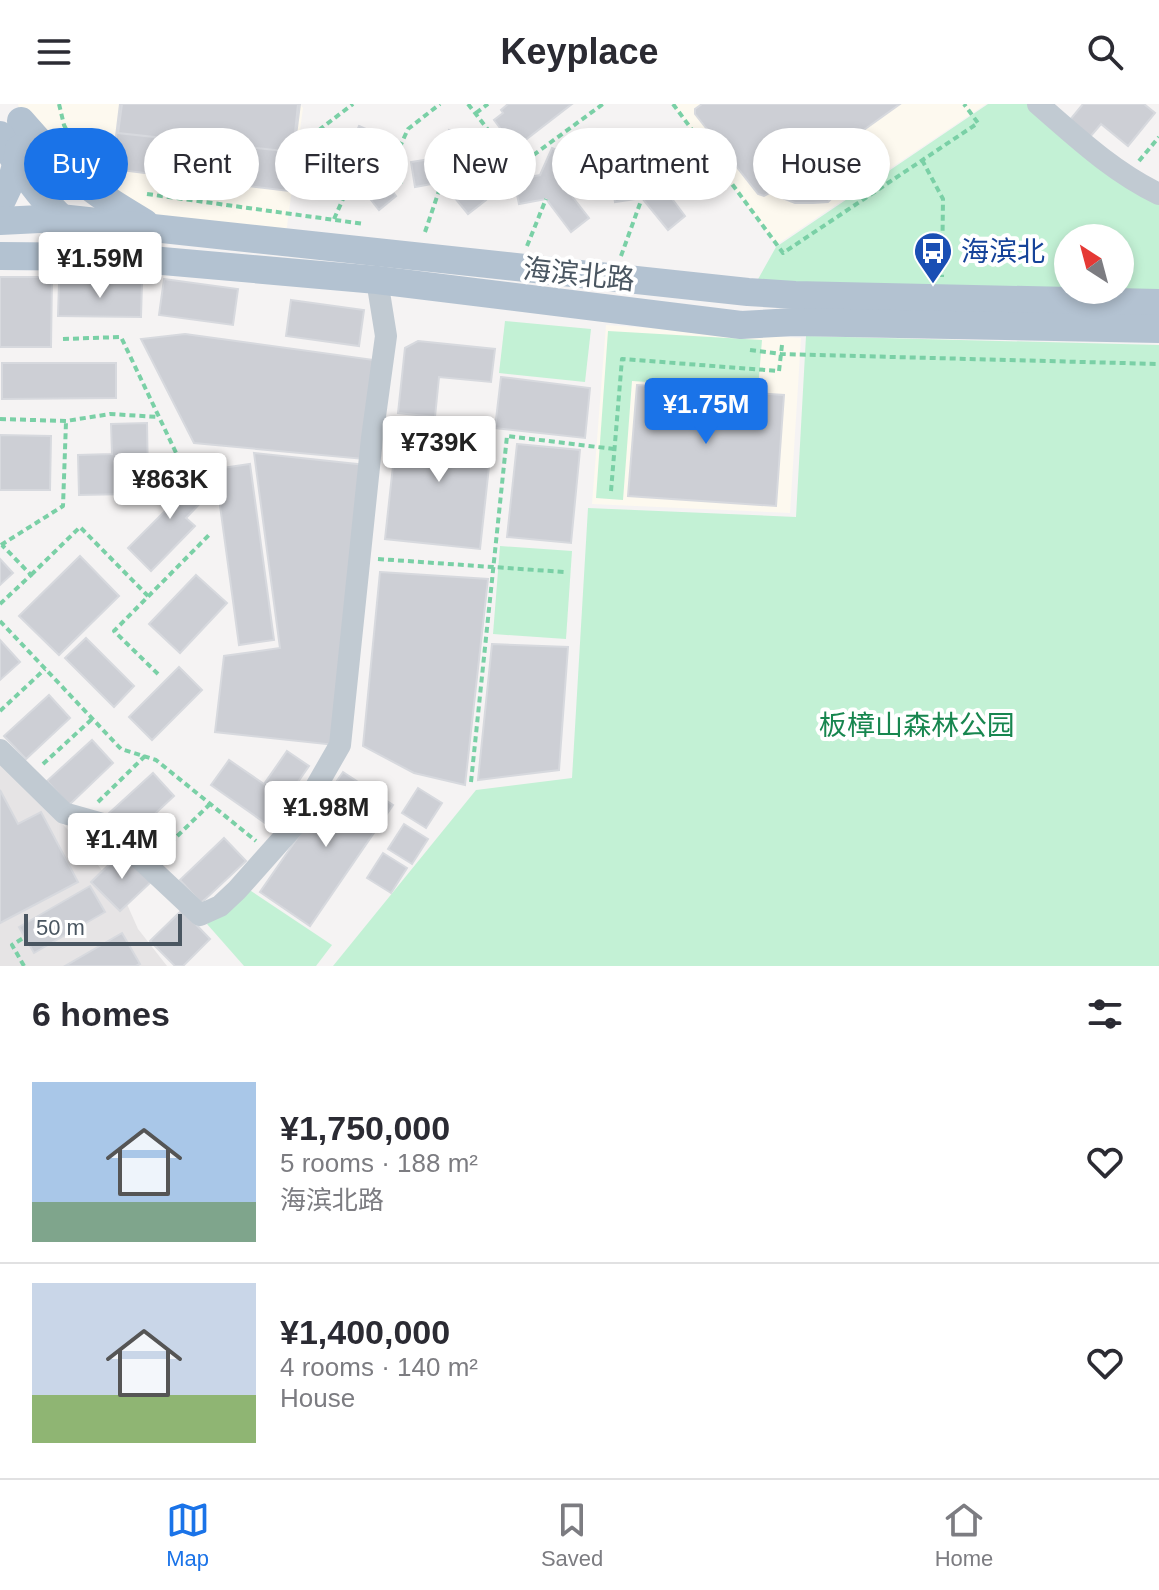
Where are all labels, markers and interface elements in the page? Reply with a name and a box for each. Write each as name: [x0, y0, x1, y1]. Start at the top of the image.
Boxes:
icon: menu: [32, 30, 76, 74]
icon: search: [1083, 30, 1127, 74]
text: Keyplace: [500, 31, 659, 72]
chip: Buy: [24, 128, 128, 200]
chip: Rent: [144, 128, 259, 200]
chip: Filters: [275, 128, 408, 200]
chip: New: [424, 128, 536, 200]
chip: Apartment: [552, 128, 737, 200]
chip: House: [753, 128, 890, 200]
north arrow: [1054, 224, 1134, 304]
map controls: [1054, 224, 1134, 304]
bus stop icon: 海滨北: [912, 230, 954, 285]
pin: ¥1.59M: [35, 232, 165, 300]
place label: 海滨北: [961, 236, 1045, 267]
text: ¥1.59M: [57, 243, 143, 273]
street label: 海滨北路: [522, 253, 636, 296]
pin: ¥1.75M: [641, 378, 771, 446]
text: ¥1.75M: [663, 389, 749, 419]
pin: ¥739K: [383, 416, 495, 484]
text: ¥739K: [401, 427, 477, 457]
pin: ¥863K: [114, 453, 226, 521]
text: ¥863K: [132, 464, 208, 494]
park label: 板樟山森林公园: [819, 710, 1015, 741]
pin: ¥1.98M: [261, 781, 391, 849]
text: ¥1.98M: [283, 792, 369, 822]
pin: ¥1.4M: [66, 813, 178, 881]
text: ¥1.4M: [86, 824, 158, 854]
scale bar: [24, 910, 182, 946]
text: 50 m: [36, 915, 85, 940]
icon: filters: [1083, 992, 1127, 1036]
text: 6 homes: [32, 995, 170, 1033]
text: ¥1,750,000: [280, 1109, 450, 1147]
icon: home: [96, 1114, 192, 1210]
icon: heart: [1083, 1140, 1127, 1184]
text: 5 rooms · 188 m²: [280, 1148, 478, 1178]
text: 海滨北路: [280, 1185, 384, 1215]
text: ¥1,400,000: [280, 1313, 450, 1351]
icon: home: [96, 1315, 192, 1411]
icon: heart: [1083, 1341, 1127, 1385]
text: 4 rooms · 140 m²: [280, 1352, 478, 1382]
text: House: [280, 1383, 355, 1413]
tab: Map: [166, 1498, 210, 1572]
tab: Saved: [541, 1498, 603, 1572]
tab: Home: [935, 1498, 993, 1572]

